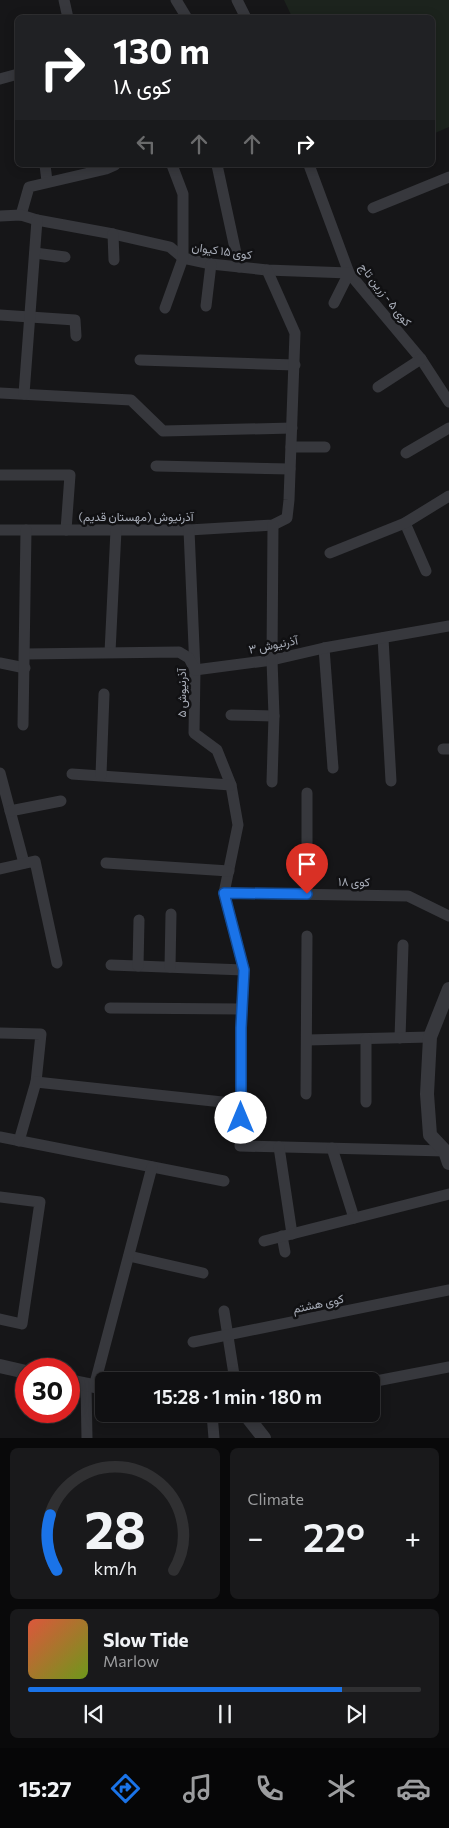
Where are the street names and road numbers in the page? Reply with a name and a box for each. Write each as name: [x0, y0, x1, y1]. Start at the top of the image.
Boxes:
street label: کوی ۱۵ کیوان: [191, 239, 253, 263]
street label: کوی ۵ - زرین تاج: [355, 260, 415, 330]
street label: آذرنیوش (مهستان قدیم): [78, 509, 195, 525]
street label: آذرنیوش ۳: [247, 632, 300, 658]
street label: آذرنیوش ۵: [174, 667, 190, 718]
street label: کوی ۱۸: [338, 874, 370, 890]
street label: کوی هشتم: [291, 1291, 345, 1317]

